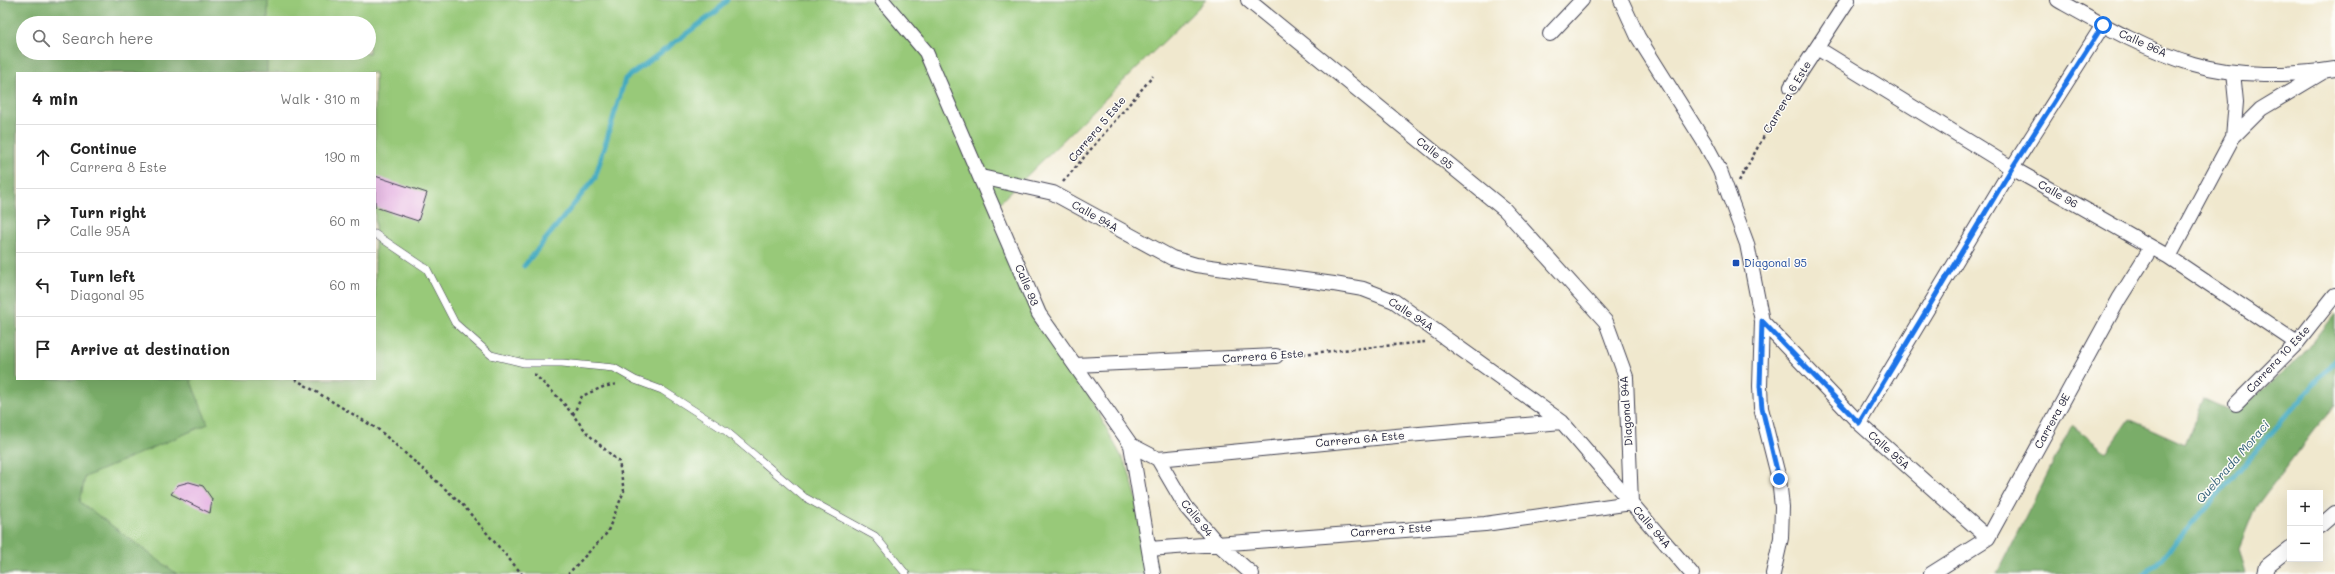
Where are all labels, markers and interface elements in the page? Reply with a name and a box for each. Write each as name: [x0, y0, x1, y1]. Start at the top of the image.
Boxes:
search box: [16, 16, 376, 60]
route start: [2094, 16, 2112, 34]
street label: Calle 96A: [2117, 25, 2170, 60]
icon: search: [30, 27, 52, 49]
text: Search here: [62, 28, 153, 48]
street label: Carrera 6 Este: [1759, 58, 1814, 136]
text: 4 min: [32, 87, 78, 109]
text: Walk · 310 m: [280, 90, 360, 107]
street label: Carrera 5 Este: [1065, 92, 1129, 165]
street label: Calle 95: [1414, 133, 1457, 172]
text: Continue: [70, 138, 137, 158]
icon: ahead: [32, 146, 54, 168]
text: 190 m: [324, 148, 360, 165]
text: Carrera 8 Este: [70, 158, 167, 175]
street label: Calle 96: [2036, 176, 2081, 211]
street label: Calle 94A: [1069, 197, 1121, 235]
text: Turn right: [70, 202, 147, 222]
icon: right: [32, 210, 54, 232]
text: 60 m: [330, 212, 360, 229]
text: Calle 95A: [70, 222, 130, 239]
place label: Diagonal 95: [1744, 255, 1807, 270]
marker: Diagonal 95: [1731, 258, 1741, 268]
street label: Calle 93: [1012, 262, 1043, 308]
text: Turn left: [70, 266, 135, 286]
icon: left: [32, 274, 54, 296]
text: 60 m: [330, 276, 360, 293]
text: Diagonal 95: [70, 286, 144, 303]
street label: Calle 94A: [1386, 293, 1437, 334]
street label: Carrera 10 Este: [2242, 322, 2313, 396]
icon: arrive: [32, 338, 54, 360]
text: Arrive at destination: [70, 339, 230, 359]
street label: Carrera 6 Este: [1222, 345, 1305, 366]
street label: Diagonal 94A: [1616, 375, 1635, 447]
street label: Carrera 9E: [2030, 390, 2073, 451]
water label: Quebrada Moraci: [2192, 416, 2273, 506]
street label: Carrera 6A Este: [1315, 427, 1405, 450]
street label: Calle 95A: [1865, 427, 1913, 472]
route end: [1770, 470, 1788, 488]
map controls: [2287, 490, 2323, 562]
button: +: [2287, 490, 2323, 526]
street label: Calle 94: [1178, 496, 1217, 540]
street label: Calle 94A: [1630, 502, 1675, 551]
street label: Carrera 7 Este: [1350, 519, 1432, 540]
button: −: [2287, 526, 2323, 562]

